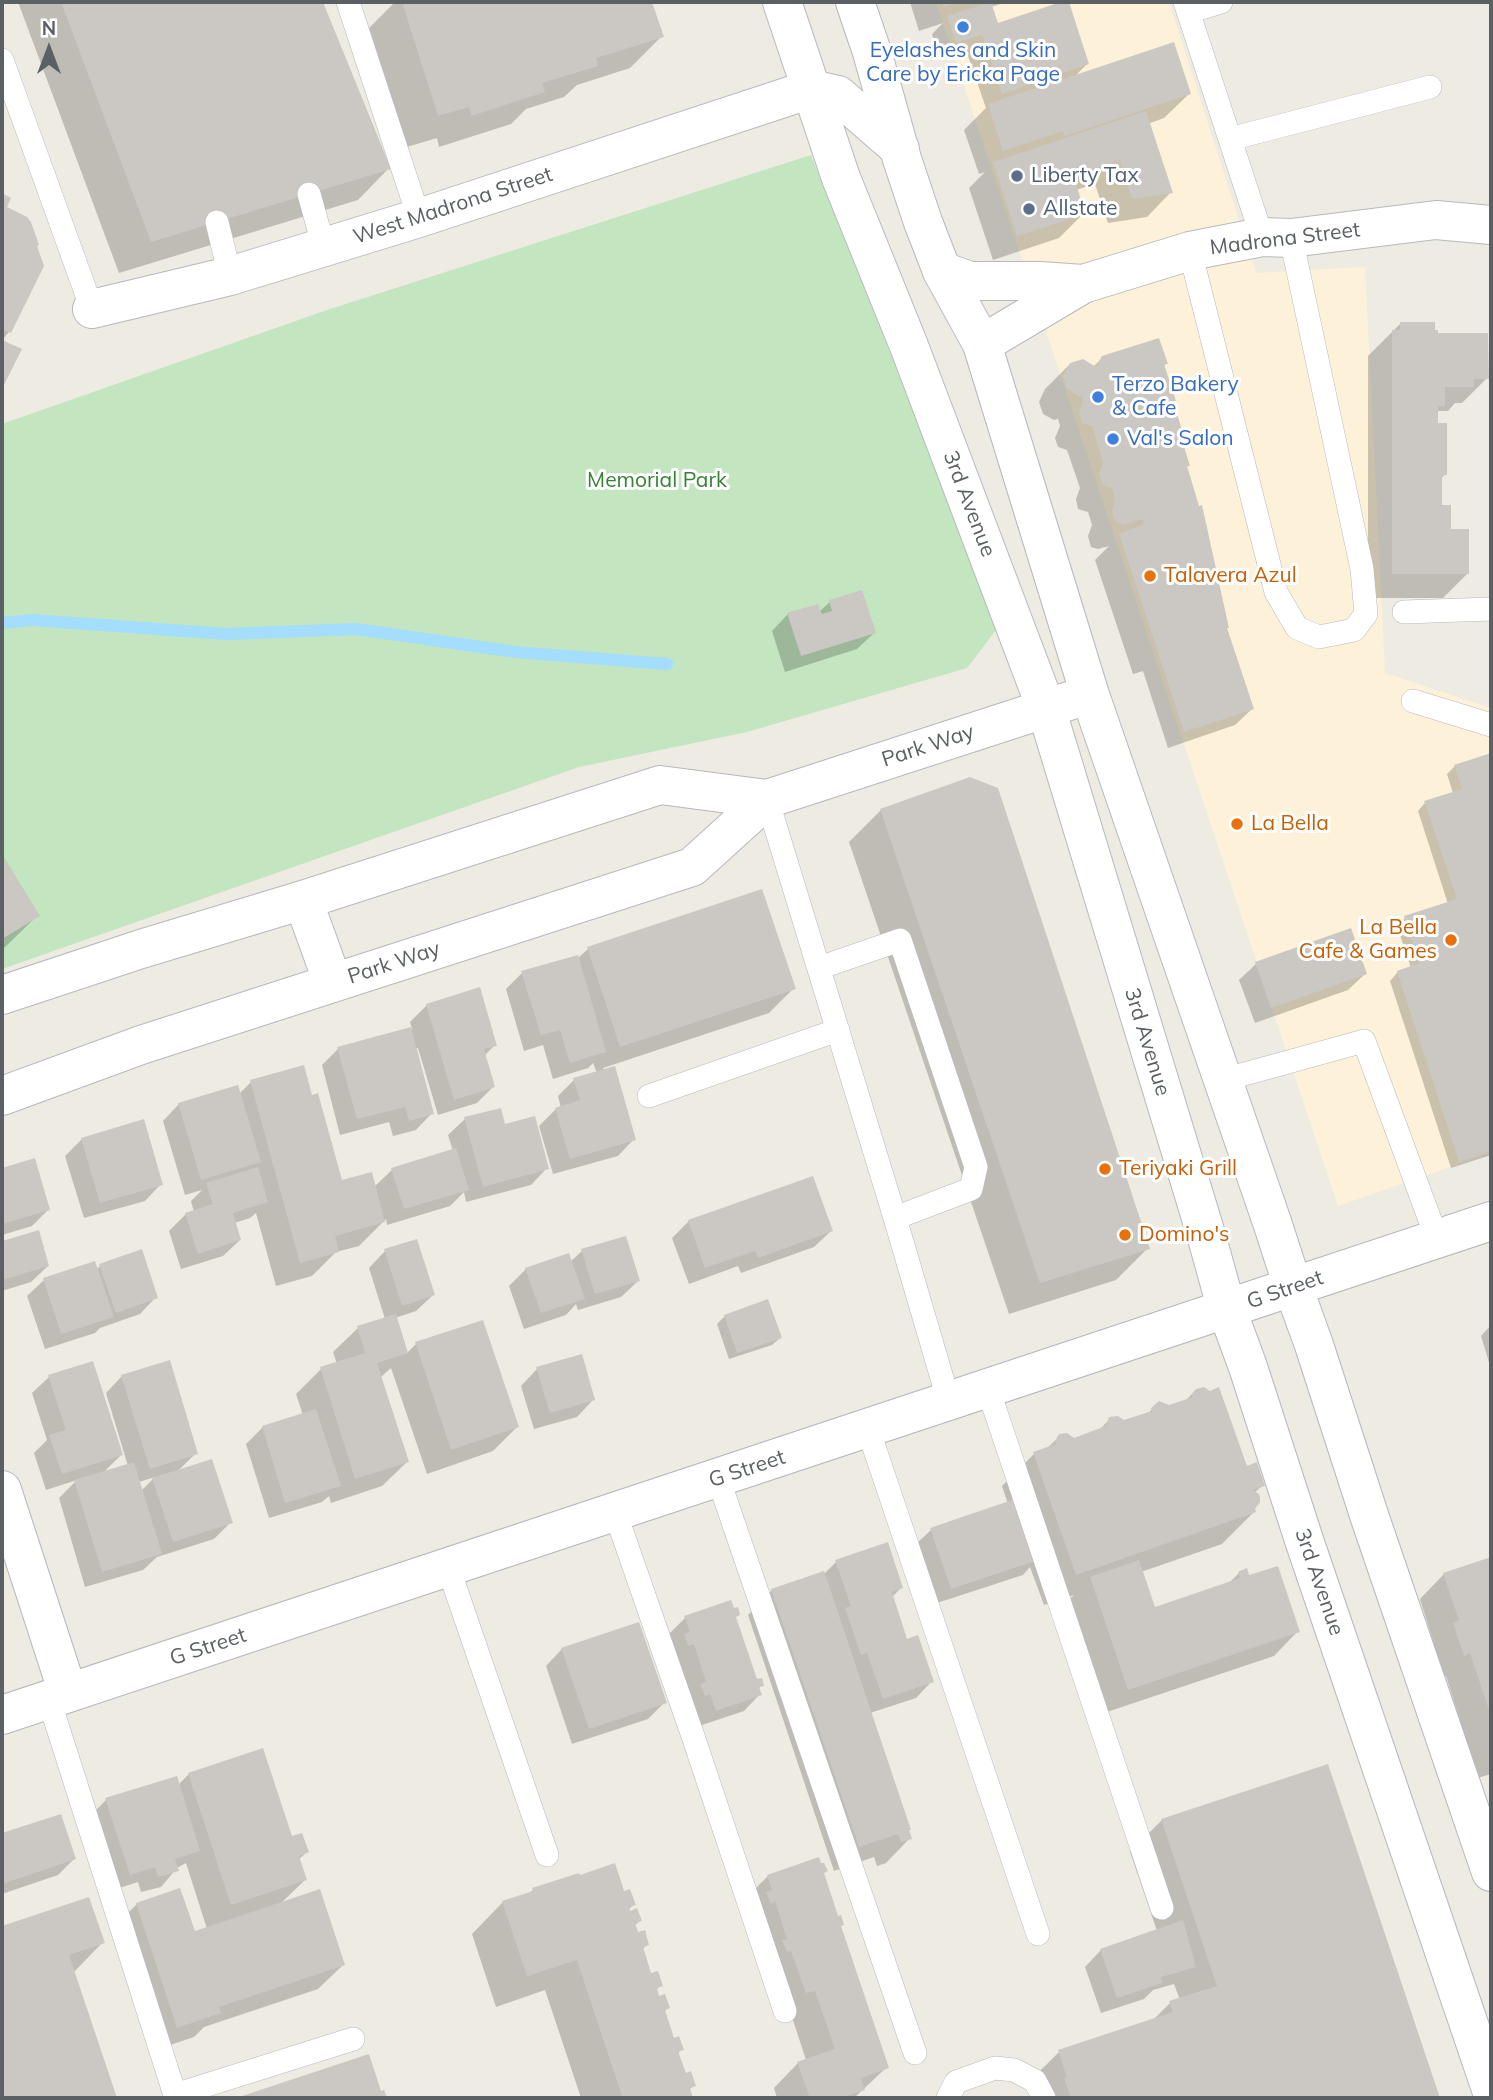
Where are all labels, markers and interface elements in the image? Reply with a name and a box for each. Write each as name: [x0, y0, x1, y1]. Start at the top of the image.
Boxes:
north arrow: [14, 14, 84, 84]
text: N: [42, 16, 56, 40]
marker: Eyelashes and Skin Care by Ericka Page: [955, 19, 971, 35]
place label: Eyelashes and Skin Care by Ericka Page: [866, 38, 1060, 88]
street label: West Madrona Street: [350, 162, 556, 250]
place label: Liberty Tax: [1031, 163, 1139, 189]
marker: Liberty Tax: [1009, 168, 1025, 184]
place label: Allstate: [1043, 196, 1117, 222]
marker: Allstate: [1021, 201, 1037, 217]
street label: Madrona Street: [1208, 217, 1362, 261]
place label: Terzo Bakery & Cafe: [1112, 372, 1239, 422]
marker: Terzo Bakery & Cafe: [1090, 389, 1106, 405]
place label: Val's Salon: [1127, 426, 1234, 452]
marker: Val's Salon: [1105, 431, 1121, 447]
street label: 3rd Avenue: [937, 448, 1001, 560]
park label: Memorial Park: [587, 468, 727, 494]
place label: Talavera Azul: [1164, 563, 1297, 589]
marker: Talavera Azul: [1142, 568, 1158, 584]
street label: Park Way: [879, 719, 977, 773]
place label: La Bella: [1251, 811, 1329, 837]
marker: La Bella: [1229, 816, 1245, 832]
place label: La Bella Cafe & Games: [1299, 915, 1437, 965]
marker: La Bella Cafe & Games: [1443, 932, 1459, 948]
street label: Park Way: [345, 936, 443, 990]
street label: 3rd Avenue: [1119, 985, 1175, 1099]
place label: Teriyaki Grill: [1119, 1156, 1237, 1182]
marker: Teriyaki Grill: [1097, 1161, 1113, 1177]
place label: Domino's: [1139, 1222, 1229, 1248]
marker: Domino's: [1117, 1227, 1133, 1243]
street label: G Street: [1244, 1265, 1326, 1315]
street label: G Street: [706, 1445, 788, 1493]
street label: 3rd Avenue: [1289, 1525, 1349, 1639]
street label: G Street: [167, 1623, 249, 1671]

